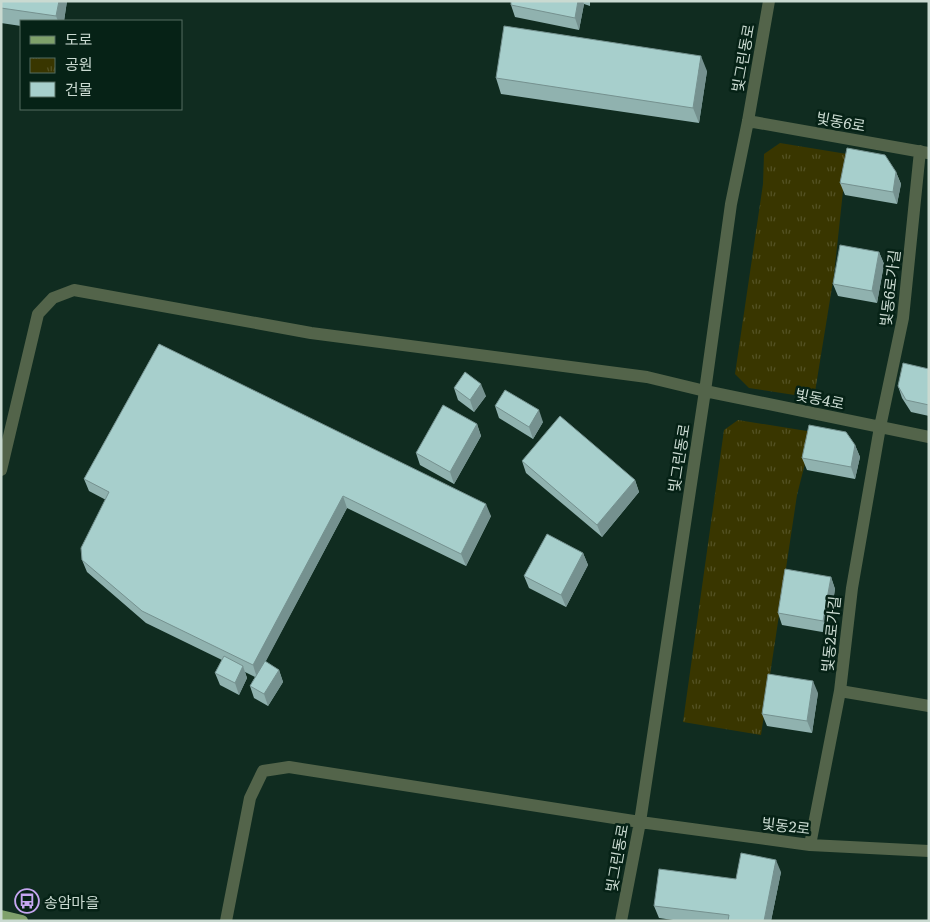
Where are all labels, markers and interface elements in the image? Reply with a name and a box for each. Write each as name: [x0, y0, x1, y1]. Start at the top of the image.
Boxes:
legend: [20, 20, 182, 110]
street label: 빛그린동로: [725, 22, 759, 94]
text: 도로: [65, 27, 93, 50]
text: 공원: [65, 52, 93, 75]
text: 건물: [65, 77, 93, 100]
street label: 빛동6로: [815, 105, 867, 137]
street label: 빛동6로가길: [873, 248, 905, 328]
street label: 빛동4로: [793, 382, 847, 414]
street label: 빛그린동로: [661, 422, 695, 494]
street label: 빛동2로가길: [815, 595, 845, 673]
street label: 빛동2로: [760, 811, 812, 839]
street label: 빛그린동로: [599, 822, 633, 894]
bus stop icon: 송암마을: [14, 888, 40, 914]
place label: 송암마을: [44, 890, 99, 913]

